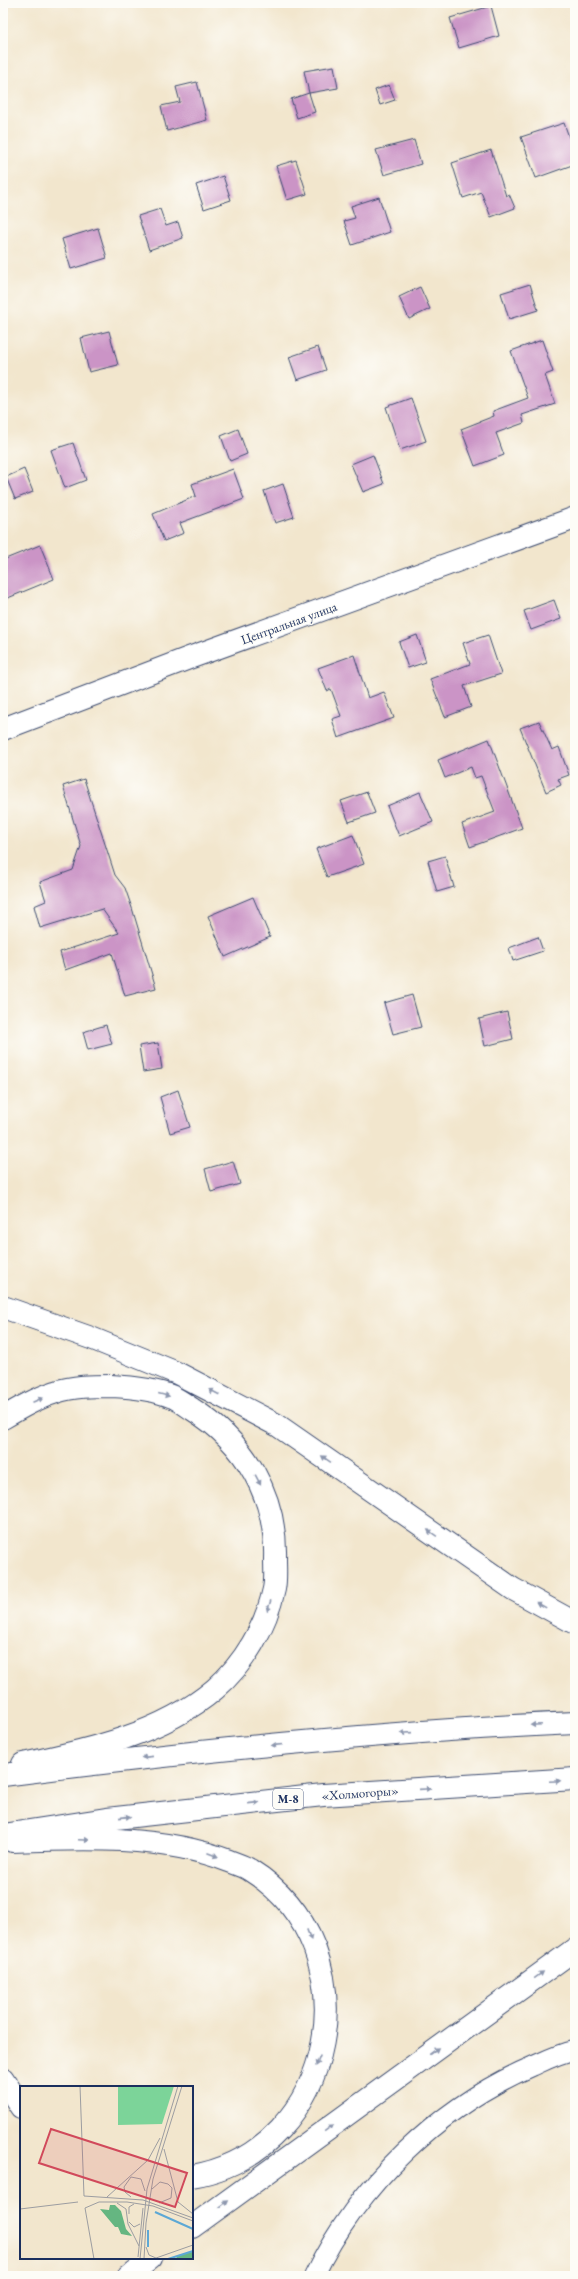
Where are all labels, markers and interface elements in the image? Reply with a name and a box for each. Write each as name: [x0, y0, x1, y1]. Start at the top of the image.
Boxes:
street label: Центральная улица: [239, 597, 340, 648]
one-way arrow: [208, 1389, 220, 1396]
one-way arrow: [158, 1393, 171, 1399]
one-way arrow: [32, 1396, 44, 1402]
one-way arrow: [321, 1455, 331, 1463]
one-way arrow: [254, 1475, 261, 1486]
one-way arrow: [427, 1529, 438, 1537]
one-way arrow: [265, 1601, 271, 1613]
one-way arrow: [535, 1601, 547, 1608]
one-way arrow: [530, 1721, 542, 1728]
one-way arrow: [400, 1729, 412, 1736]
one-way arrow: [271, 1741, 283, 1748]
one-way arrow: [141, 1754, 153, 1760]
one-way arrow: [549, 1777, 561, 1784]
street label: «Холмогоры»: [321, 1782, 399, 1804]
one-way arrow: [419, 1785, 431, 1792]
road number: М-8: [273, 1789, 303, 1809]
one-way arrow: [248, 1800, 260, 1806]
one-way arrow: [119, 1814, 131, 1820]
one-way arrow: [78, 1837, 90, 1844]
one-way arrow: [207, 1852, 219, 1858]
one-way arrow: [307, 1930, 313, 1942]
one-way arrow: [534, 1971, 545, 1979]
one-way arrow: [429, 2047, 439, 2055]
one-way arrow: [315, 2056, 321, 2068]
inset map: [20, 2086, 193, 2259]
one-way arrow: [324, 2124, 334, 2132]
one-way arrow: [218, 2200, 229, 2208]

